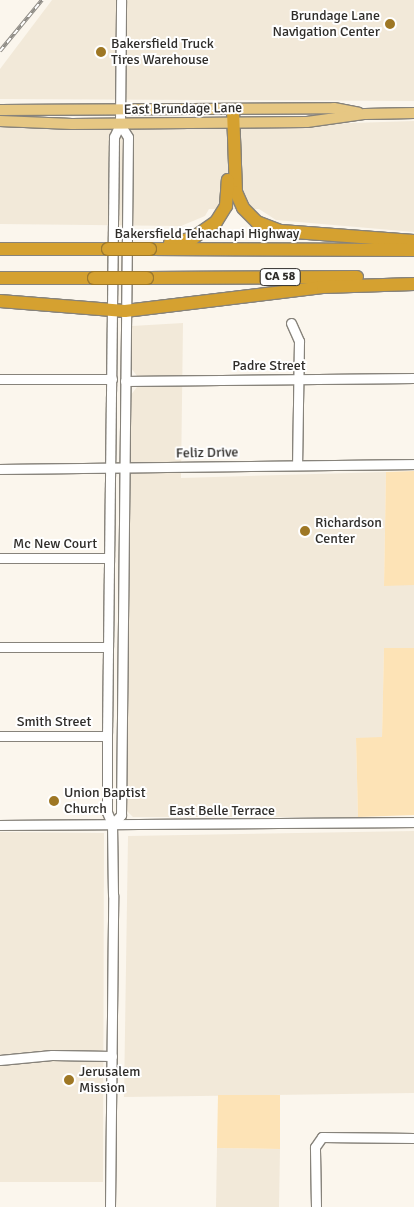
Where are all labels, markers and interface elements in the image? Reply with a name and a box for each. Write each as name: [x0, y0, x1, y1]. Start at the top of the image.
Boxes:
place label: Brundage Lane Navigation Center: [273, 8, 380, 40]
marker: Brundage Lane Navigation Center: [384, 18, 396, 30]
place label: Bakersfield Truck Tires Warehouse: [111, 36, 214, 68]
marker: Bakersfield Truck Tires Warehouse: [95, 46, 107, 58]
street label: East Brundage Lane: [124, 100, 242, 118]
street label: Bakersfield Tehachapi Highway: [115, 226, 299, 242]
road number: CA 58: [259, 268, 301, 286]
street label: Padre Street: [232, 358, 306, 374]
street label: Feliz Drive: [176, 444, 238, 462]
place label: Richardson Center: [315, 515, 382, 548]
marker: Richardson Center: [299, 525, 311, 537]
street label: Mc New Court: [13, 536, 97, 552]
street label: Smith Street: [17, 714, 91, 730]
place label: Union Baptist Church: [64, 785, 146, 818]
marker: Union Baptist Church: [48, 795, 60, 807]
street label: East Belle Terrace: [169, 803, 275, 819]
place label: Jerusalem Mission: [79, 1064, 140, 1096]
marker: Jerusalem Mission: [63, 1074, 75, 1086]

